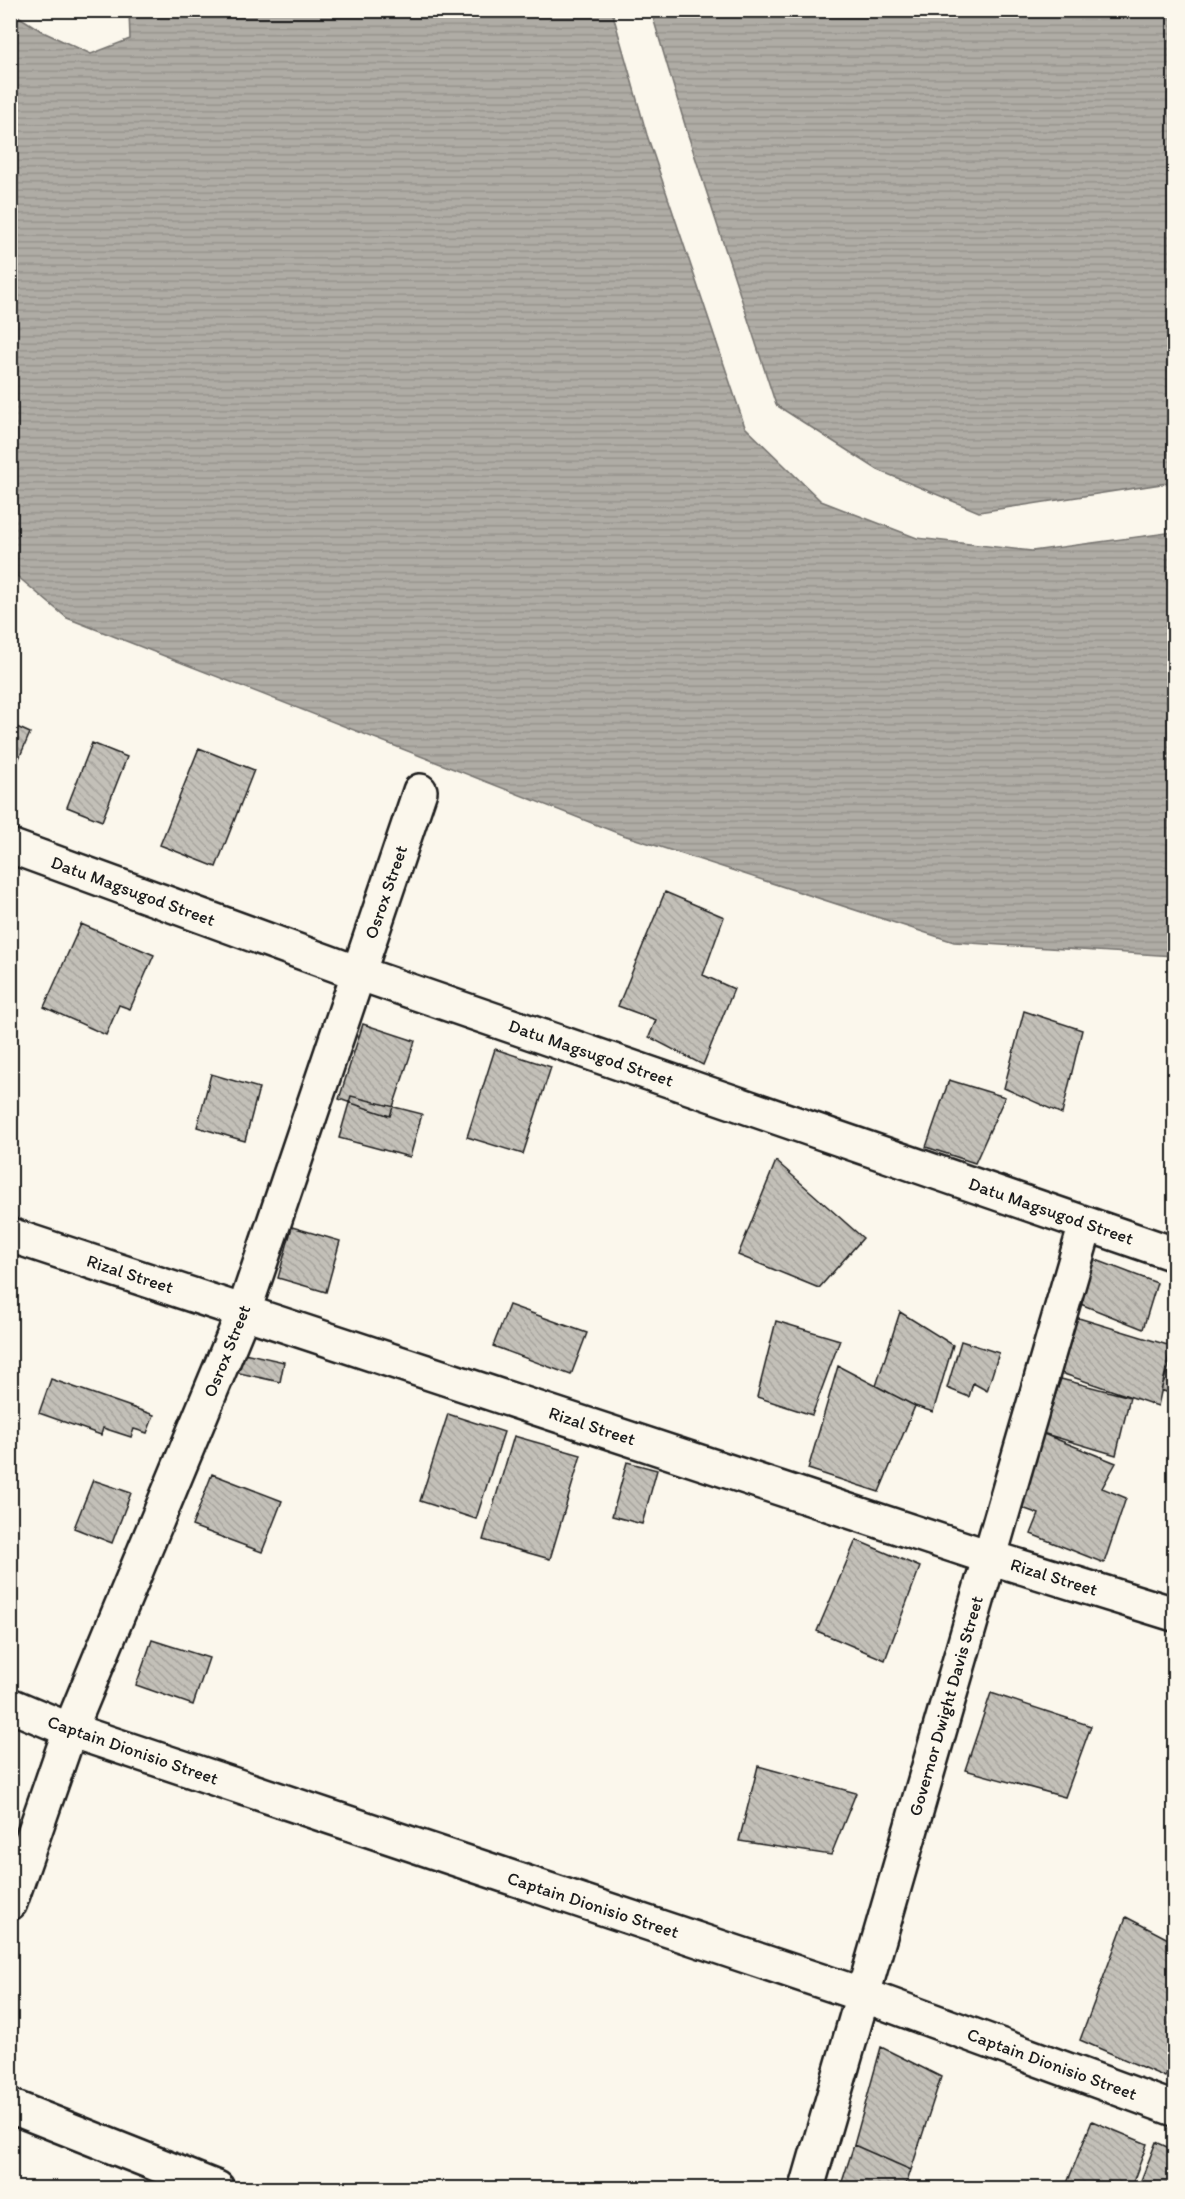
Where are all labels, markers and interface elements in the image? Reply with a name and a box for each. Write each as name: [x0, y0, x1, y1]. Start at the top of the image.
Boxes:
street label: Osrox Street: [360, 842, 412, 942]
street label: Datu Magsugod Street: [48, 851, 218, 931]
street label: Datu Magsugod Street: [506, 1014, 677, 1092]
street label: Datu Magsugod Street: [966, 1172, 1137, 1250]
street label: Rizal Street: [84, 1250, 176, 1298]
street label: Osrox Street: [199, 1301, 256, 1400]
street label: Rizal Street: [546, 1402, 638, 1450]
street label: Rizal Street: [1008, 1553, 1100, 1601]
street label: Governor Dwight Davis Street: [904, 1593, 988, 1819]
street label: Captain Dionisio Street: [45, 1710, 222, 1790]
street label: Captain Dionisio Street: [504, 1867, 682, 1943]
street label: Captain Dionisio Street: [964, 2023, 1140, 2105]

